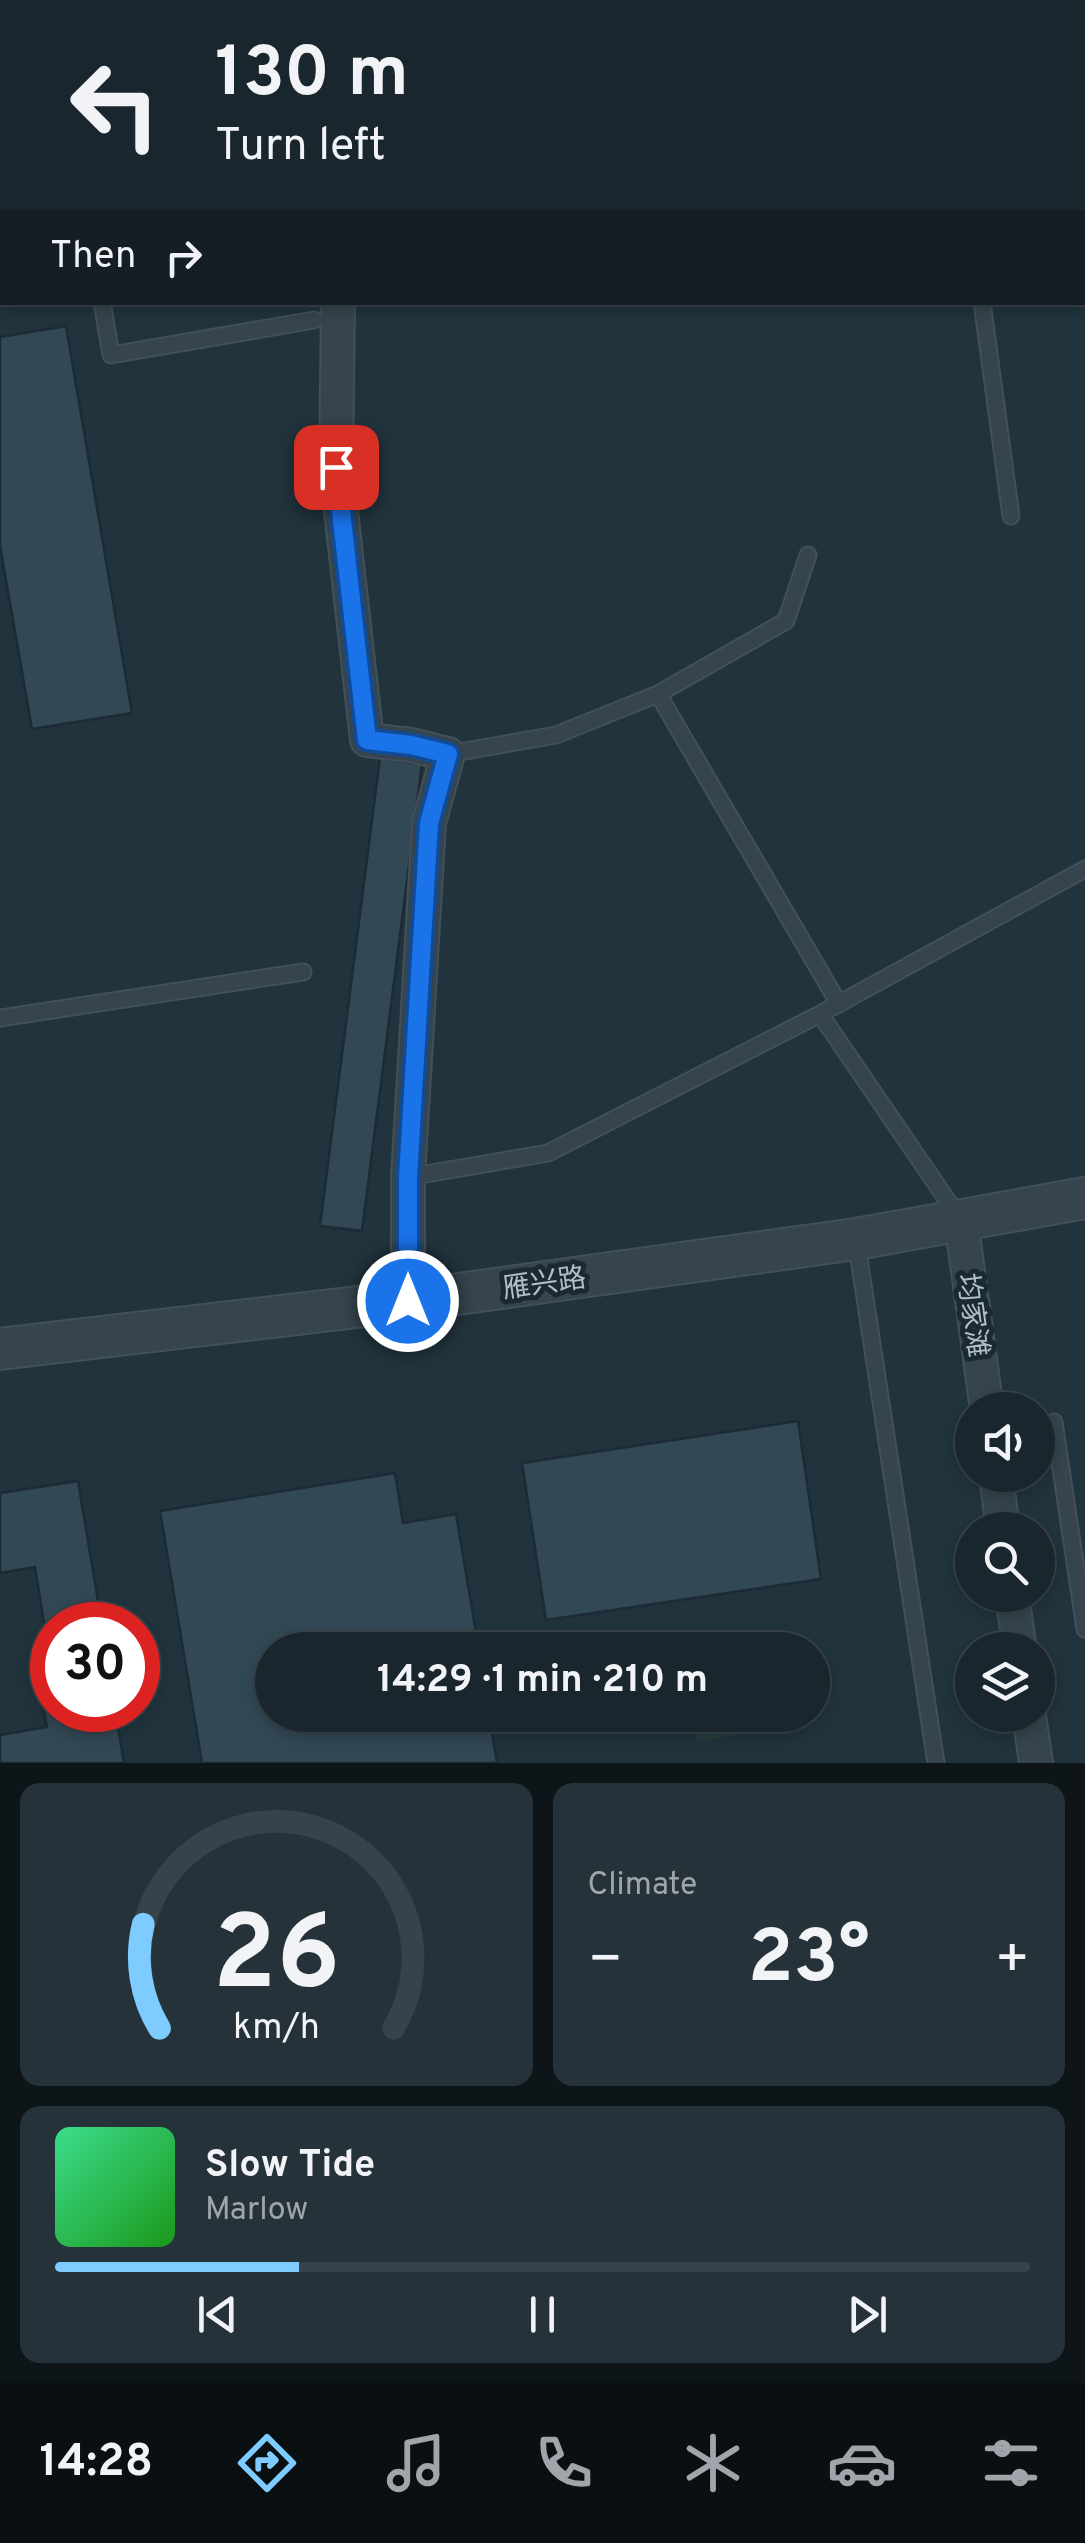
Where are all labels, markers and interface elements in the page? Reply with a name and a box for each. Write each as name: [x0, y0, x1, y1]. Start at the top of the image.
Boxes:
text: 130 m: [215, 32, 409, 121]
icon: left: [50, 40, 180, 170]
text: Turn left: [215, 119, 386, 176]
icon: right: [156, 230, 211, 285]
text: Then: [50, 233, 136, 282]
pin: [294, 425, 379, 510]
icon: arrive: [309, 440, 364, 495]
position arrow: [356, 1249, 460, 1353]
street label: 雁兴路: [500, 1261, 589, 1309]
street label: 均家滩: [947, 1271, 995, 1360]
map controls: [955, 1392, 1055, 1732]
button: sound: [955, 1392, 1055, 1492]
button: search: [955, 1512, 1055, 1612]
speed limit sign: 30: [30, 1602, 160, 1732]
button: layers: [955, 1632, 1055, 1732]
text: 14:29 · 1 min · 210 m: [377, 1657, 708, 1706]
text: Climate: [588, 1866, 697, 1906]
text: 26: [212, 1894, 340, 2026]
text: 23°: [748, 1914, 870, 2009]
text: −: [588, 1927, 623, 1997]
text: +: [995, 1927, 1030, 1997]
text: km/h: [233, 2006, 320, 2052]
text: Slow Tide: [205, 2142, 375, 2191]
text: Marlow: [205, 2191, 308, 2231]
icon: previous: [190, 2287, 245, 2342]
icon: pause: [515, 2287, 570, 2342]
icon: next: [840, 2287, 895, 2342]
icon: directions: [232, 2428, 302, 2498]
icon: music: [381, 2428, 451, 2498]
icon: phone: [529, 2428, 599, 2498]
icon: climate: [678, 2428, 748, 2498]
icon: car: [827, 2428, 897, 2498]
icon: filters: [976, 2428, 1046, 2498]
text: 14:28: [39, 2435, 153, 2492]

